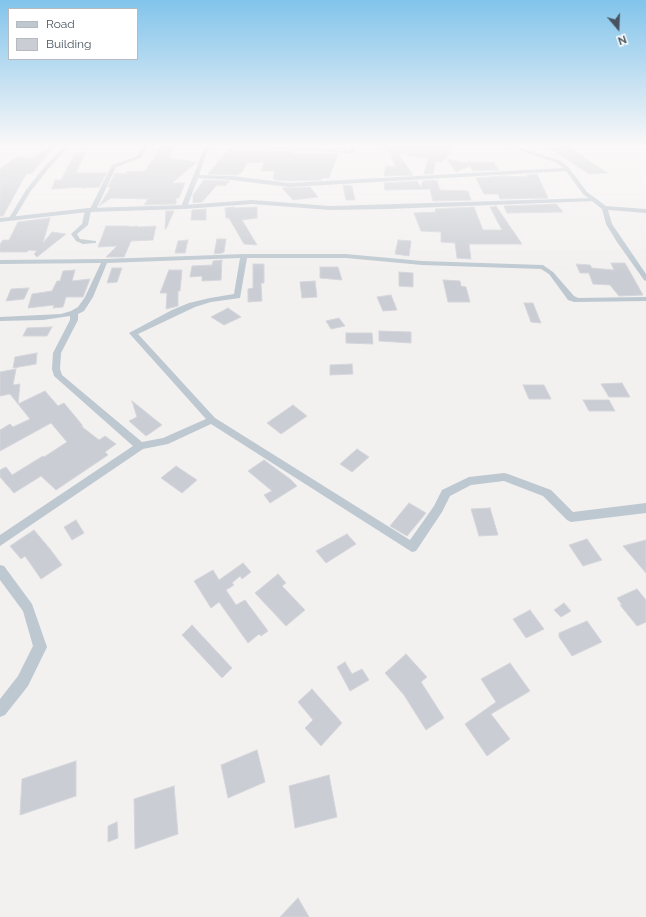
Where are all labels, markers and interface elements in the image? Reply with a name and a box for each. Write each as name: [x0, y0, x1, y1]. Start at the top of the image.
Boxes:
legend: [8, 8, 138, 60]
north arrow: [598, 8, 638, 48]
text: Road: [46, 17, 75, 31]
text: N: [616, 32, 628, 47]
text: Building: [46, 37, 92, 51]

